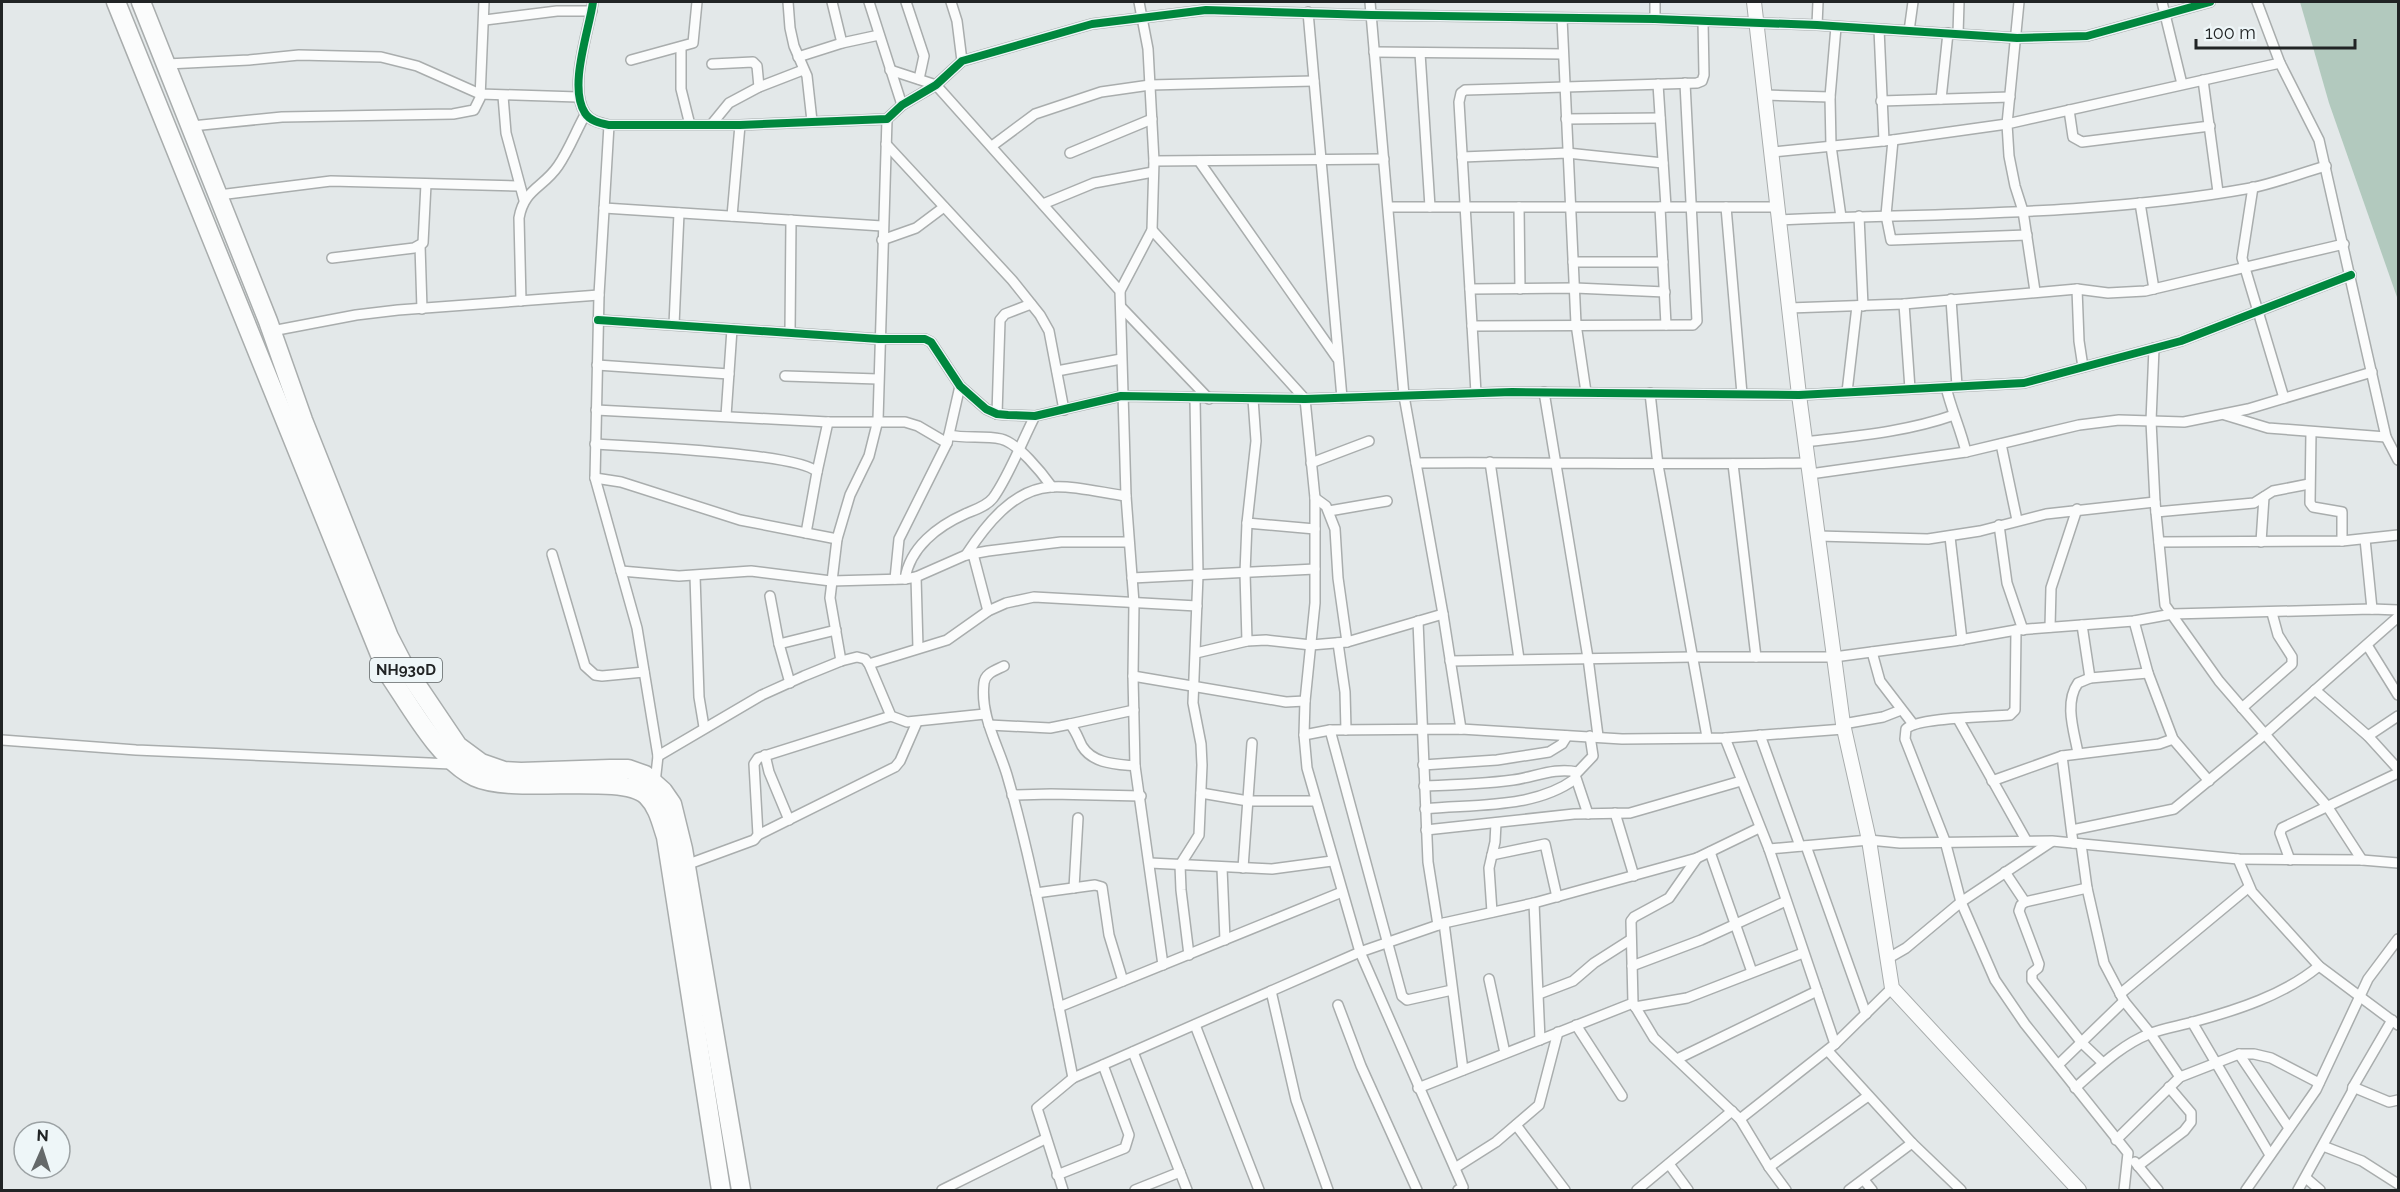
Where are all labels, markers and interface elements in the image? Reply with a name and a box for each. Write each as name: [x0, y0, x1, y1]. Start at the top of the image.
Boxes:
scale bar: [2196, 12, 2355, 50]
text: 100 m: [2205, 22, 2256, 43]
road number: NH930D: [370, 658, 442, 682]
north arrow: [12, 1120, 72, 1180]
text: N: [36, 1126, 49, 1145]

